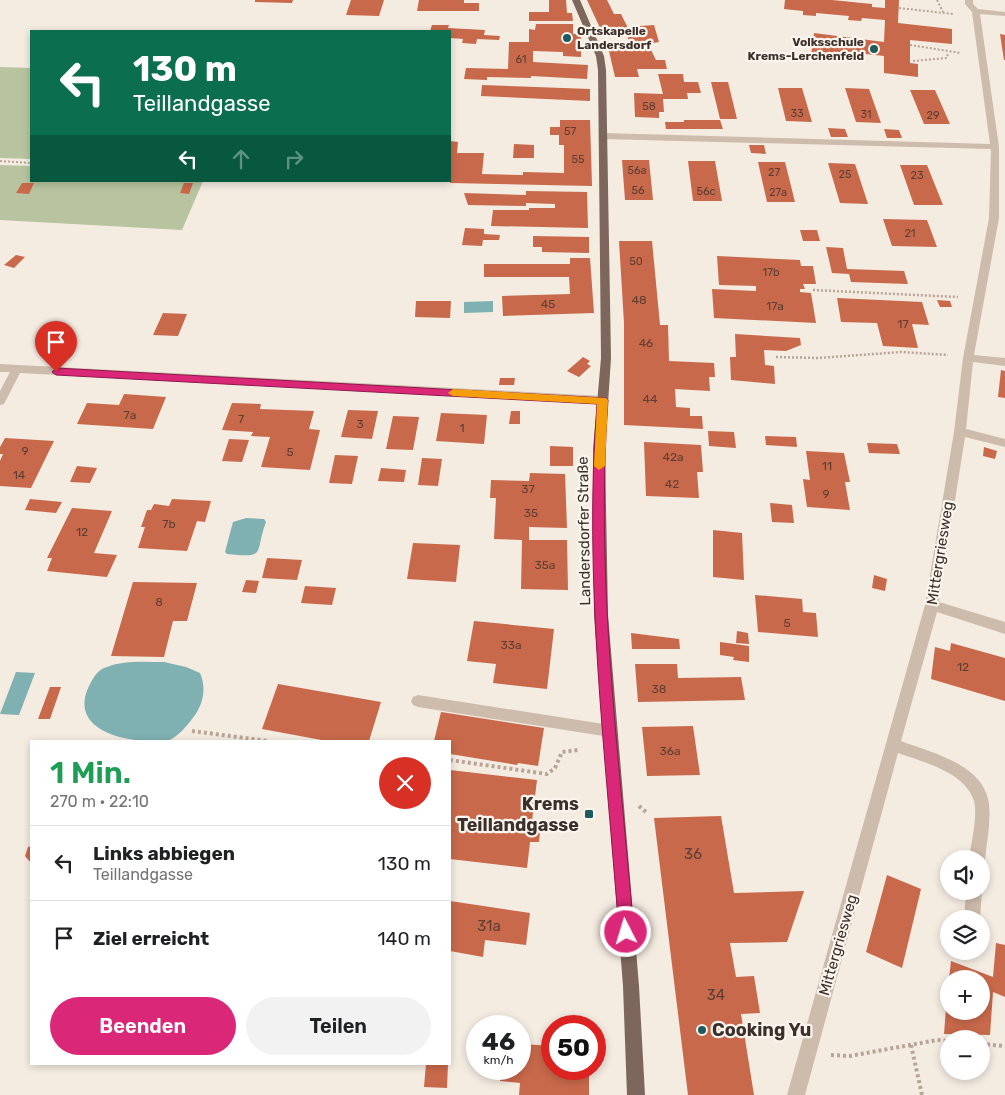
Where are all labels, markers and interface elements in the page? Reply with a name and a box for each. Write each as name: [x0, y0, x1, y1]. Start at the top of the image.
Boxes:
place label: Ortskapelle Landersdorf: [577, 24, 652, 52]
marker: Ortskapelle Landersdorf: [561, 32, 573, 44]
place label: Volksschule Krems-Lerchenfeld: [748, 35, 864, 63]
marker: Volksschule Krems-Lerchenfeld: [868, 43, 880, 55]
text: 130 m: [133, 48, 237, 90]
icon: left: [50, 50, 115, 115]
house number: 61: [515, 53, 527, 66]
text: Teillandgasse: [133, 90, 271, 117]
house number: 58: [642, 100, 656, 113]
house number: 33: [790, 107, 804, 120]
house number: 31: [860, 108, 872, 121]
house number: 29: [927, 109, 939, 122]
house number: 57: [564, 125, 576, 138]
icon: left: [174, 145, 202, 173]
icon: ahead: [227, 145, 255, 173]
icon: right: [280, 145, 308, 173]
house number: 55: [571, 153, 585, 166]
house number: 56a: [627, 164, 647, 177]
house number: 27: [768, 166, 780, 179]
house number: 25: [839, 168, 852, 181]
house number: 23: [910, 169, 924, 182]
house number: 56: [631, 184, 645, 197]
house number: 56c: [696, 185, 716, 198]
house number: 27a: [769, 186, 787, 199]
house number: 21: [904, 227, 916, 240]
house number: 50: [629, 255, 643, 268]
house number: 17b: [763, 266, 779, 279]
house number: 48: [631, 293, 647, 307]
house number: 45: [541, 297, 555, 311]
house number: 17a: [766, 299, 784, 313]
house number: 17: [897, 317, 909, 331]
pin: [35, 321, 77, 372]
icon: arrive: [42, 328, 70, 356]
house number: 46: [639, 336, 653, 350]
house number: 44: [643, 392, 658, 406]
house number: 7a: [124, 408, 136, 422]
house number: 7: [238, 412, 244, 426]
house number: 3: [356, 417, 364, 431]
house number: 1: [459, 421, 465, 435]
house number: 9: [21, 444, 29, 458]
house number: 5: [286, 445, 294, 459]
house number: 42a: [662, 450, 684, 464]
street label: Landersdorfer Straße: [574, 456, 594, 606]
house number: 11: [822, 459, 832, 473]
house number: 14: [13, 468, 26, 482]
house number: 42: [665, 477, 679, 491]
house number: 37: [521, 482, 535, 496]
house number: 9: [822, 487, 830, 501]
street label: Mittergriesweg: [923, 500, 957, 606]
house number: 35: [524, 506, 538, 520]
house number: 7b: [162, 517, 176, 531]
house number: 12: [76, 525, 88, 539]
house number: 35a: [535, 558, 555, 572]
house number: 8: [155, 595, 163, 609]
house number: 5: [783, 616, 791, 630]
house number: 33a: [500, 638, 522, 652]
house number: 12: [957, 660, 969, 674]
house number: 38: [652, 682, 666, 696]
house number: 36a: [659, 744, 681, 758]
text: 1 Min.: [50, 755, 131, 791]
button: close: [379, 757, 431, 809]
text: 270 m · 22:10: [50, 792, 149, 811]
place label: Krems Teillandgasse: [457, 793, 579, 836]
marker: Krems Teillandgasse: [583, 808, 595, 820]
text: Links abbiegen: [93, 842, 235, 865]
house number: 36: [684, 845, 702, 863]
icon: left: [50, 849, 78, 877]
map controls: [940, 850, 990, 1080]
button: sound: [940, 850, 990, 900]
text: 130 m: [378, 852, 431, 875]
text: Teillandgasse: [93, 865, 193, 884]
street label: Mittergriesweg: [815, 892, 861, 998]
position arrow: [599, 905, 651, 957]
button: layers: [940, 910, 990, 960]
house number: 31a: [477, 917, 501, 935]
icon: arrive: [50, 924, 78, 952]
text: Ziel erreicht: [93, 927, 209, 950]
text: 140 m: [377, 927, 431, 950]
button: +: [940, 970, 990, 1020]
house number: 34: [707, 986, 725, 1004]
button: Beenden: [50, 997, 236, 1055]
button: Teilen: [246, 997, 431, 1055]
speed limit sign: 50: [541, 1015, 606, 1080]
place label: Cooking Yu: [712, 1019, 811, 1041]
marker: Cooking Yu: [696, 1024, 708, 1036]
text: 46: [482, 1027, 515, 1056]
button: −: [940, 1030, 990, 1080]
text: km/h: [484, 1053, 513, 1067]

